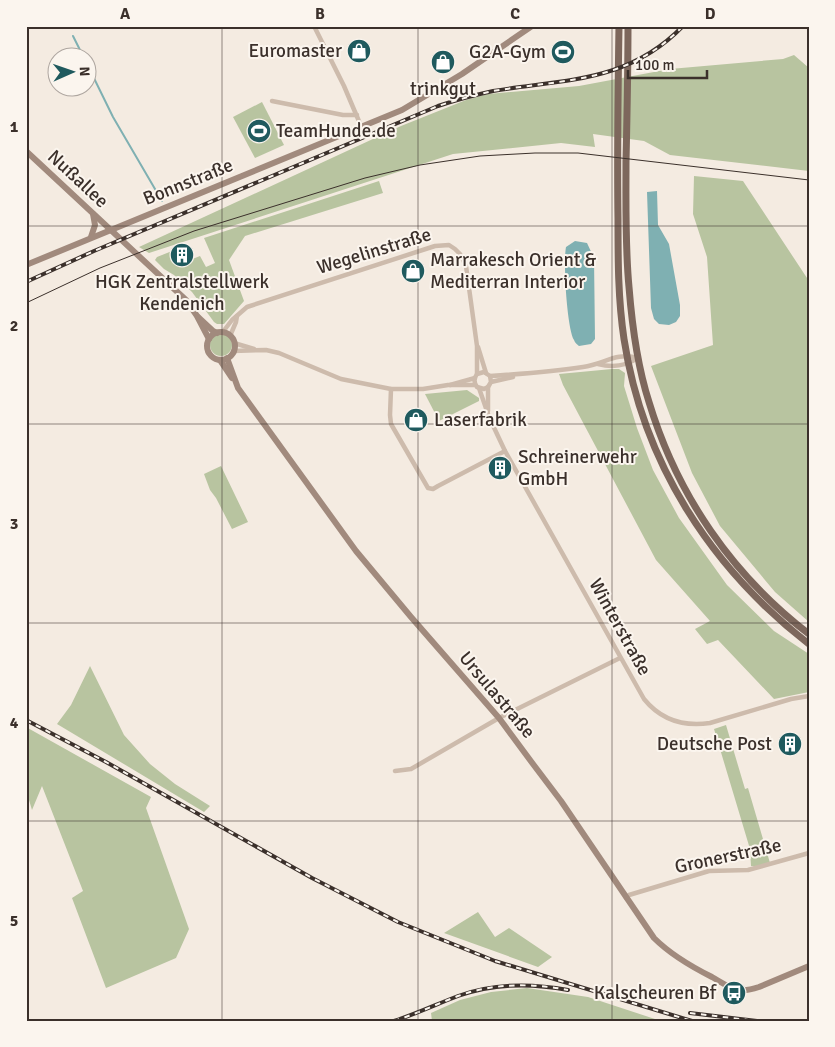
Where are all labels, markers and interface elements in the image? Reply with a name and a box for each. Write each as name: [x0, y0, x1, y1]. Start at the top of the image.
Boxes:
text: A: [120, 4, 131, 24]
text: B: [315, 4, 325, 24]
text: C: [510, 4, 520, 24]
text: D: [705, 4, 716, 24]
shop icon: Euromaster: [346, 38, 372, 64]
place label: Euromaster: [249, 39, 342, 63]
sports icon: G2A-Gym: [550, 39, 576, 65]
place label: G2A-Gym: [469, 40, 546, 64]
north arrow: [48, 48, 98, 98]
scale bar: [628, 48, 706, 80]
shop icon: trinkgut: [430, 49, 456, 75]
text: 100 m: [635, 56, 675, 74]
text: N: [76, 66, 93, 77]
place label: trinkgut: [410, 77, 476, 101]
text: 1: [10, 117, 19, 137]
sports icon: TeamHunde.de: [246, 118, 272, 144]
place label: TeamHunde.de: [276, 119, 396, 143]
street label: Nußallee: [43, 145, 113, 213]
street label: Bonnstraße: [139, 153, 237, 211]
street label: Wegelinstraße: [314, 222, 434, 280]
building icon: HGK Zentralstellwerk Kendenich: [169, 242, 195, 268]
place label: Marrakesch Orient & Mediterran Interior: [430, 248, 597, 294]
shop icon: Marrakesch Orient & Mediterran Interior: [400, 258, 426, 284]
place label: HGK Zentralstellwerk Kendenich: [95, 270, 269, 316]
text: 2: [10, 316, 18, 336]
shop icon: Laserfabrik: [403, 407, 429, 433]
place label: Laserfabrik: [434, 408, 527, 432]
place label: Schreinerwehr GmbH: [518, 445, 637, 491]
building icon: Schreinerwehr GmbH: [487, 455, 513, 481]
text: 3: [10, 514, 18, 534]
street label: Winterstraße: [583, 574, 657, 680]
street label: Ursulastraße: [454, 646, 540, 744]
text: 4: [10, 713, 19, 733]
building icon: Deutsche Post: [777, 731, 803, 757]
place label: Deutsche Post: [657, 732, 772, 756]
street label: Gronerstraße: [672, 833, 784, 879]
text: 5: [10, 911, 18, 931]
bus stop icon: Kalscheuren Bf: [721, 980, 747, 1006]
place label: Kalscheuren Bf: [594, 981, 718, 1005]

